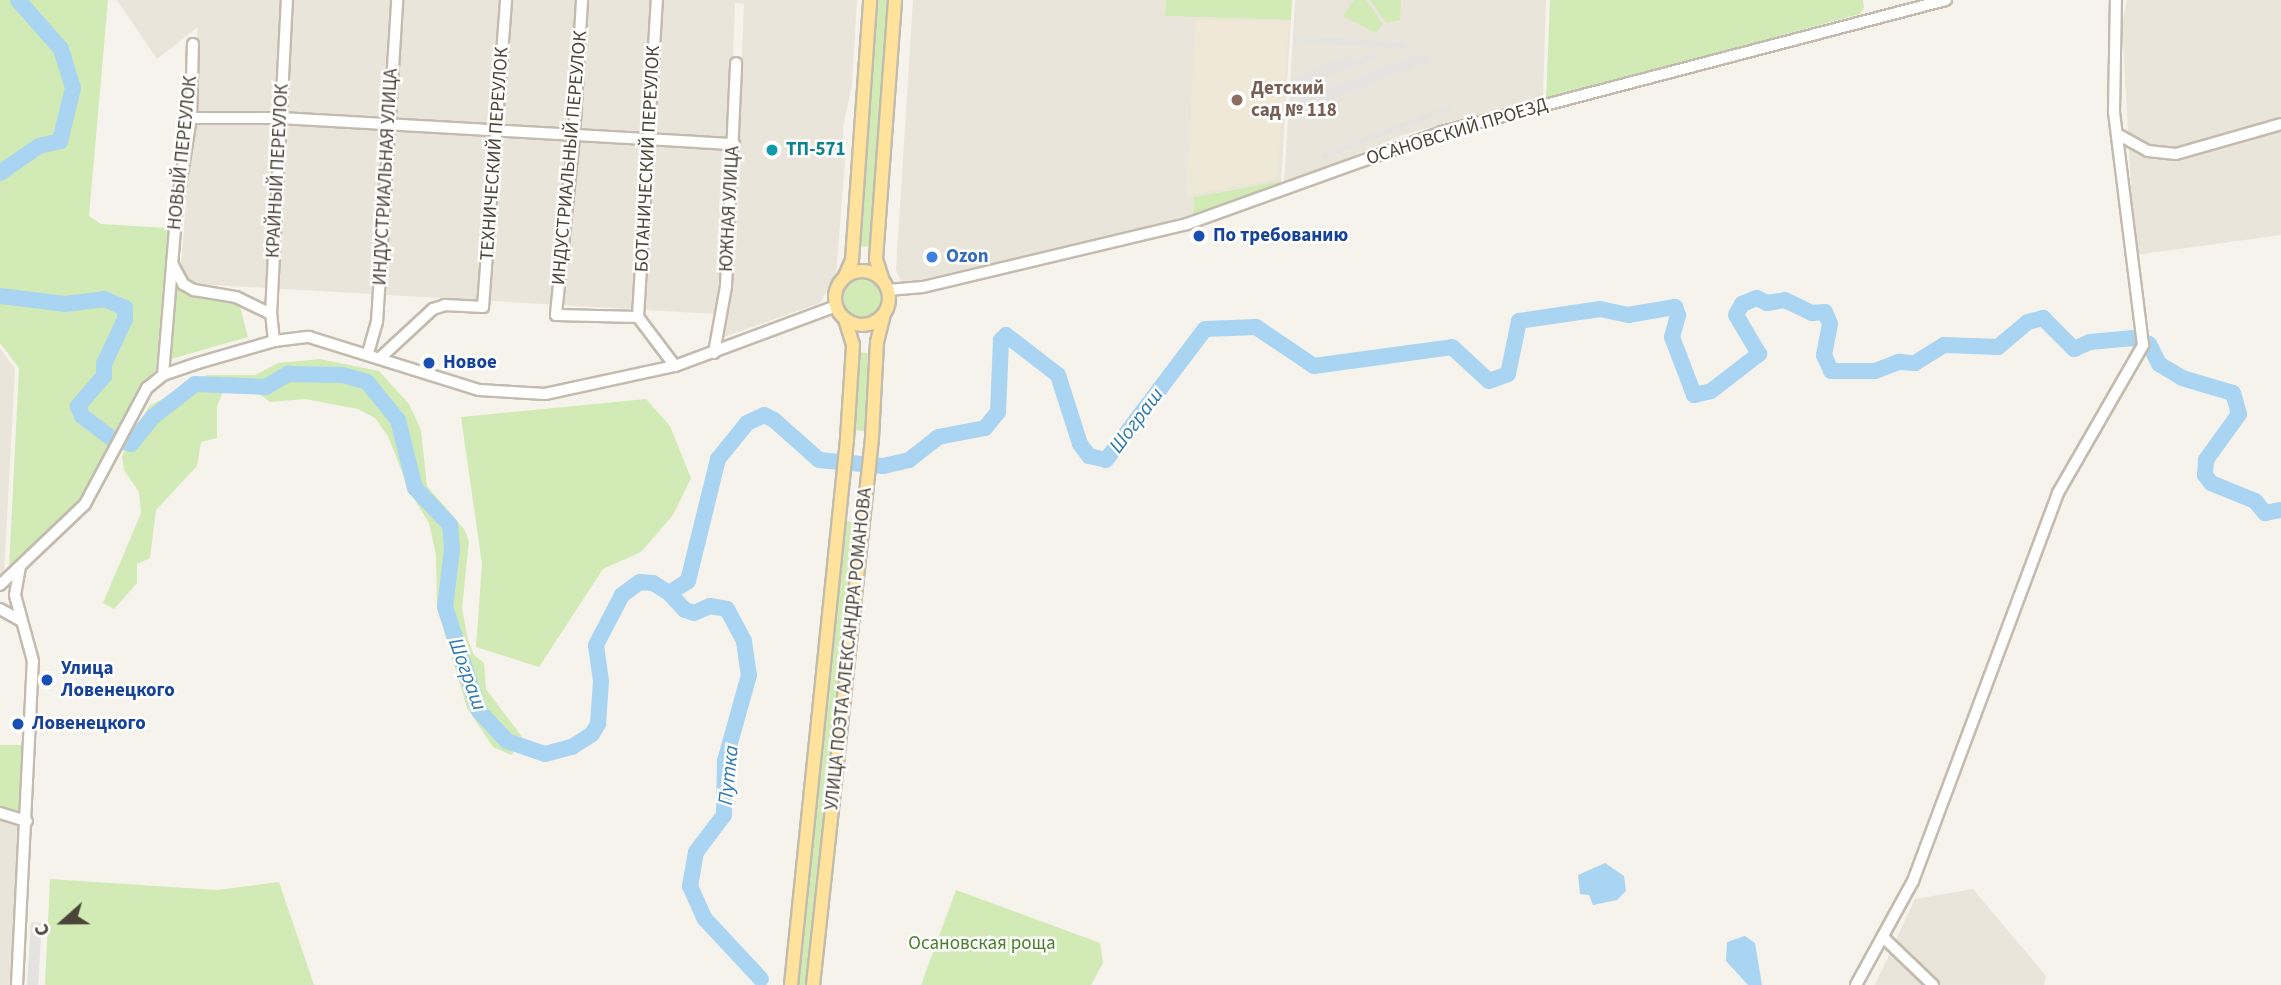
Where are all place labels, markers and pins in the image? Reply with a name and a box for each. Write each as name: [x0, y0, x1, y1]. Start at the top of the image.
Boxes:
place label: Детский сад № 118: [1251, 78, 1337, 122]
marker: Детский сад № 118: [1229, 92, 1245, 108]
place label: ТП-571: [786, 139, 846, 161]
marker: ТП-571: [764, 142, 780, 158]
place label: По требованию: [1213, 225, 1348, 247]
marker: По требованию: [1191, 228, 1207, 244]
place label: Ozon: [946, 246, 989, 268]
marker: Ozon: [924, 249, 940, 265]
place label: Новое: [443, 352, 497, 374]
marker: Новое: [421, 355, 437, 371]
place label: Улица Ловенецкого: [61, 658, 175, 702]
marker: Улица Ловенецкого: [39, 672, 55, 688]
place label: Ловенецкого: [32, 713, 146, 735]
marker: Ловенецкого: [10, 716, 26, 732]

